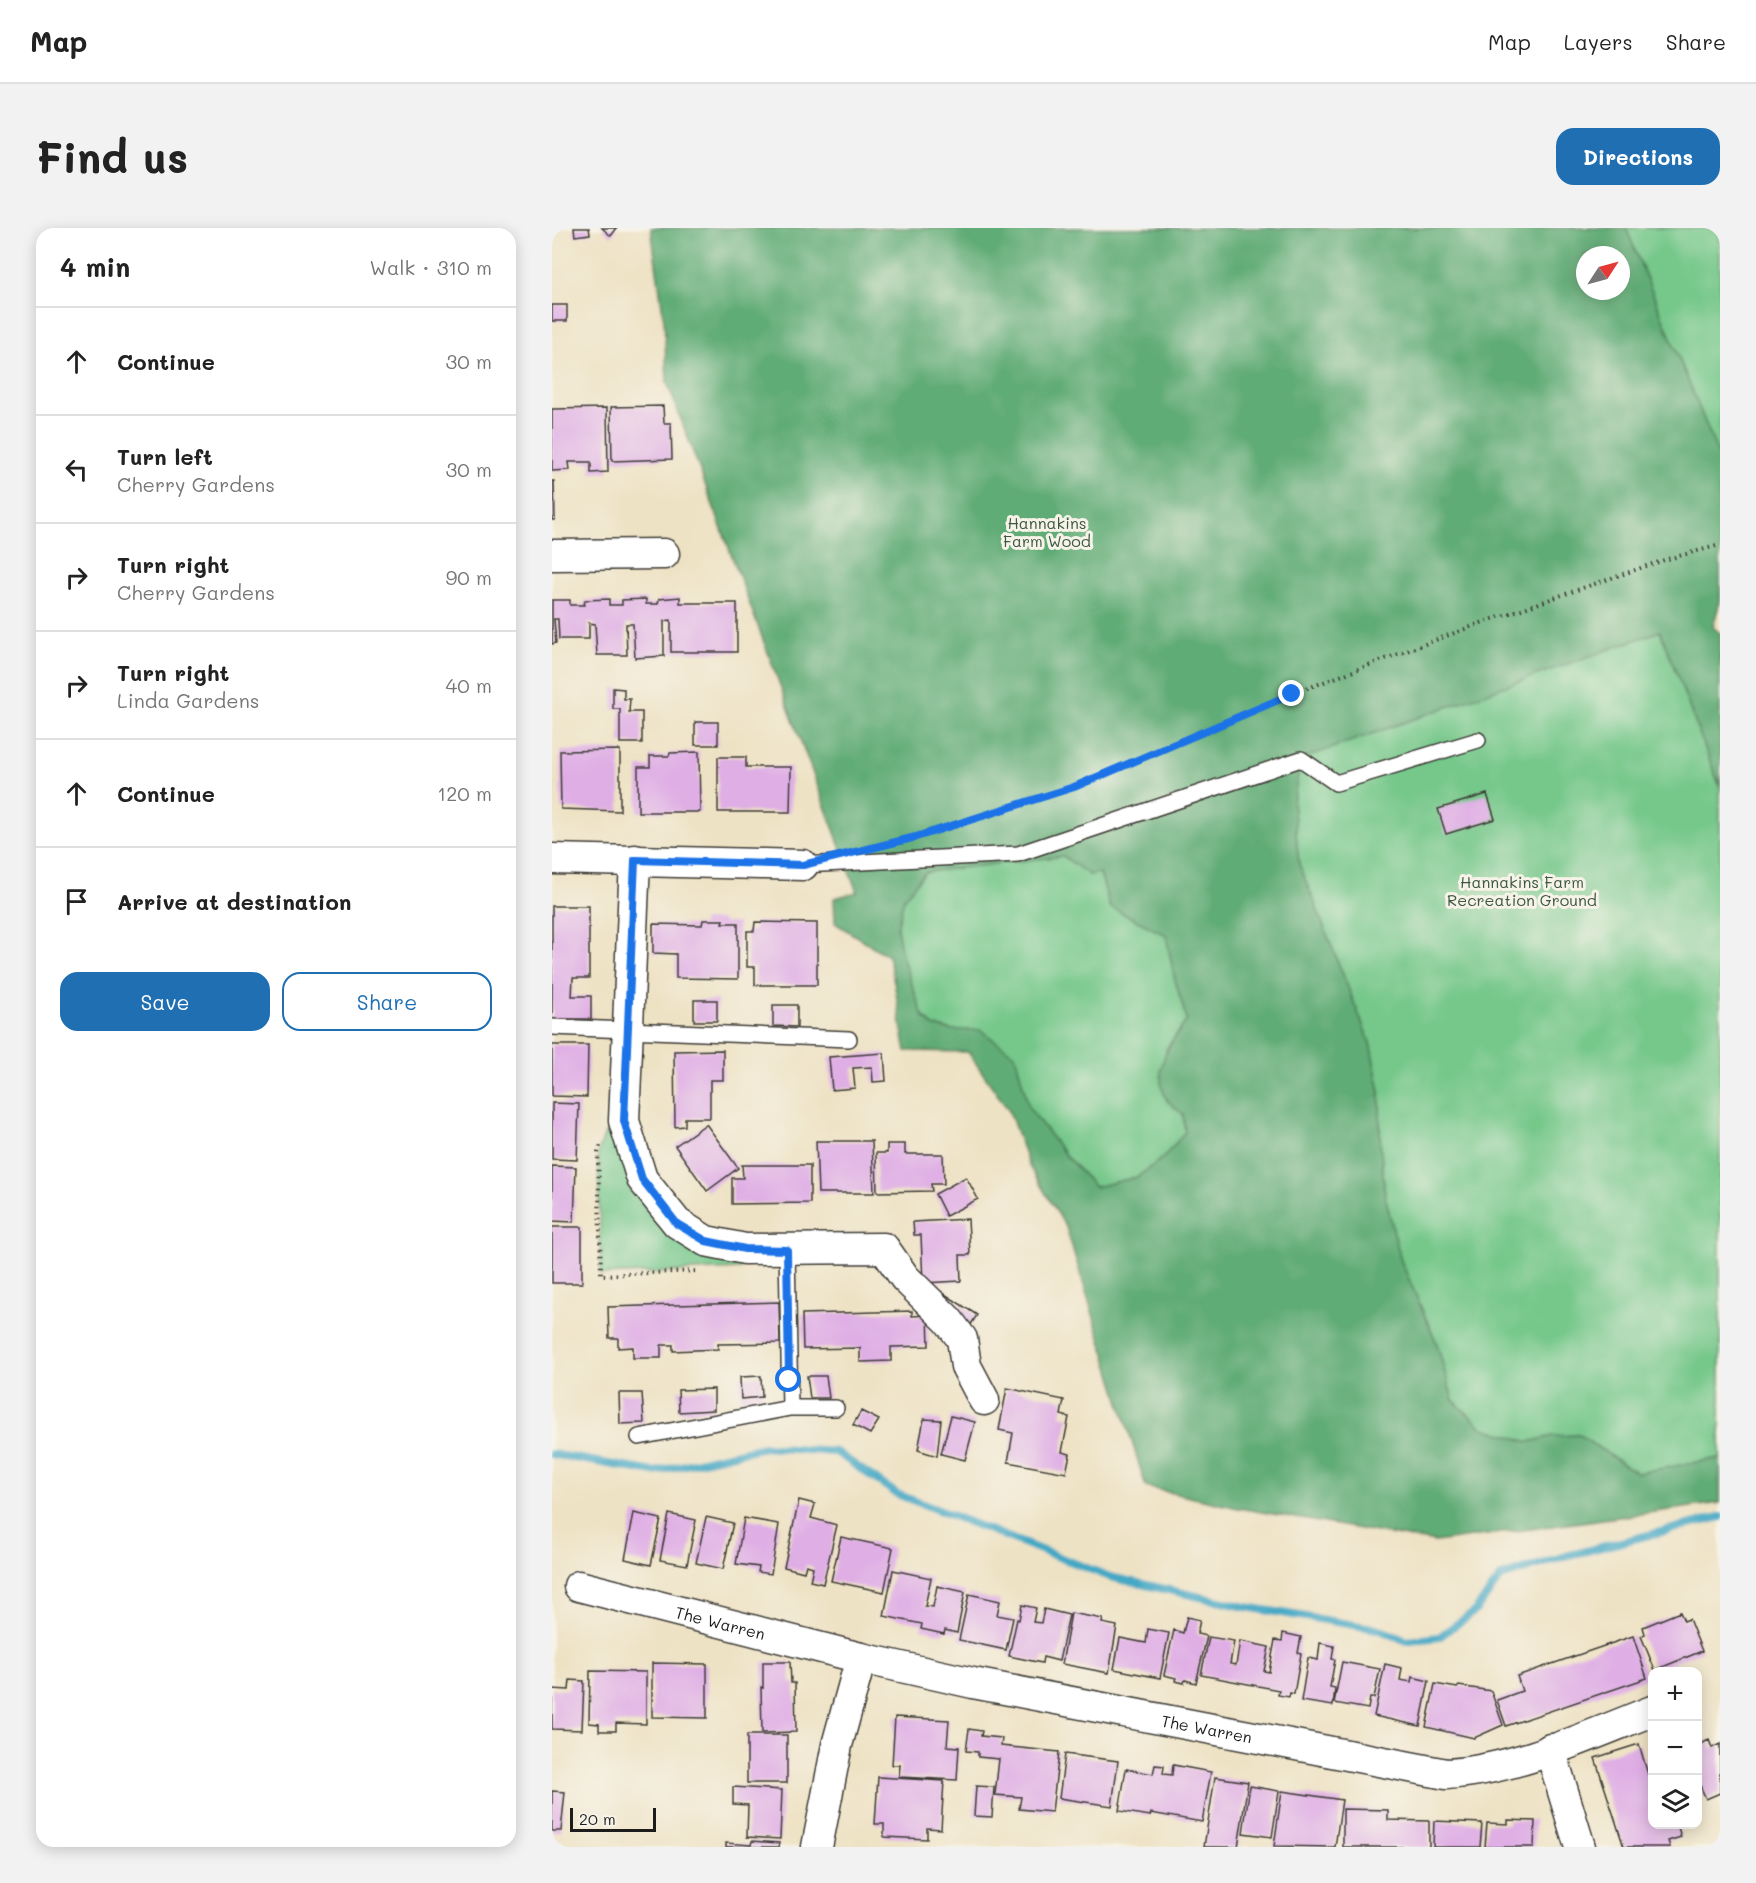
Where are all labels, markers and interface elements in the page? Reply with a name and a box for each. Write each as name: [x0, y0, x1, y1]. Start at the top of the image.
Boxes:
text: Map: [30, 23, 87, 59]
text: Map: [1488, 28, 1531, 55]
text: Layers: [1564, 28, 1633, 55]
text: Share: [1666, 28, 1726, 55]
button: Directions: [1556, 128, 1720, 185]
text: Find us: [36, 129, 188, 184]
north arrow: [1576, 246, 1630, 300]
text: 4 min: [60, 250, 130, 284]
text: Walk · 310 m: [369, 254, 492, 280]
icon: ahead: [60, 345, 93, 378]
text: Continue: [117, 347, 215, 376]
text: 30 m: [446, 348, 492, 374]
text: Turn left: [117, 442, 213, 471]
icon: left: [60, 453, 93, 486]
text: 30 m: [446, 456, 492, 482]
text: Cherry Gardens: [117, 471, 275, 497]
park label: Hannakins Farm Wood: [1003, 512, 1091, 551]
text: Turn right: [117, 550, 229, 579]
icon: right: [60, 561, 93, 594]
text: 90 m: [446, 564, 492, 590]
text: Cherry Gardens: [117, 579, 275, 605]
text: Turn right: [117, 658, 229, 687]
icon: right: [60, 669, 93, 702]
text: 40 m: [446, 672, 492, 698]
route end: [1278, 680, 1304, 706]
text: Linda Gardens: [117, 687, 259, 713]
icon: ahead: [60, 777, 93, 810]
text: Continue: [117, 779, 215, 808]
text: 120 m: [437, 780, 492, 806]
park label: Hannakins Farm Recreation Ground: [1447, 871, 1597, 910]
icon: arrive: [60, 885, 93, 918]
text: Arrive at destination: [117, 887, 352, 916]
button: Save: [60, 972, 270, 1031]
button: Share: [282, 972, 492, 1031]
route start: [775, 1366, 801, 1392]
street label: The Warren: [673, 1601, 768, 1644]
map controls: [1648, 1667, 1702, 1829]
button: +: [1648, 1667, 1702, 1721]
street label: The Warren: [1160, 1709, 1254, 1747]
button: −: [1648, 1721, 1702, 1775]
button: layers: [1648, 1775, 1702, 1829]
scale bar: [570, 1805, 656, 1832]
text: 20 m: [579, 1808, 616, 1829]

